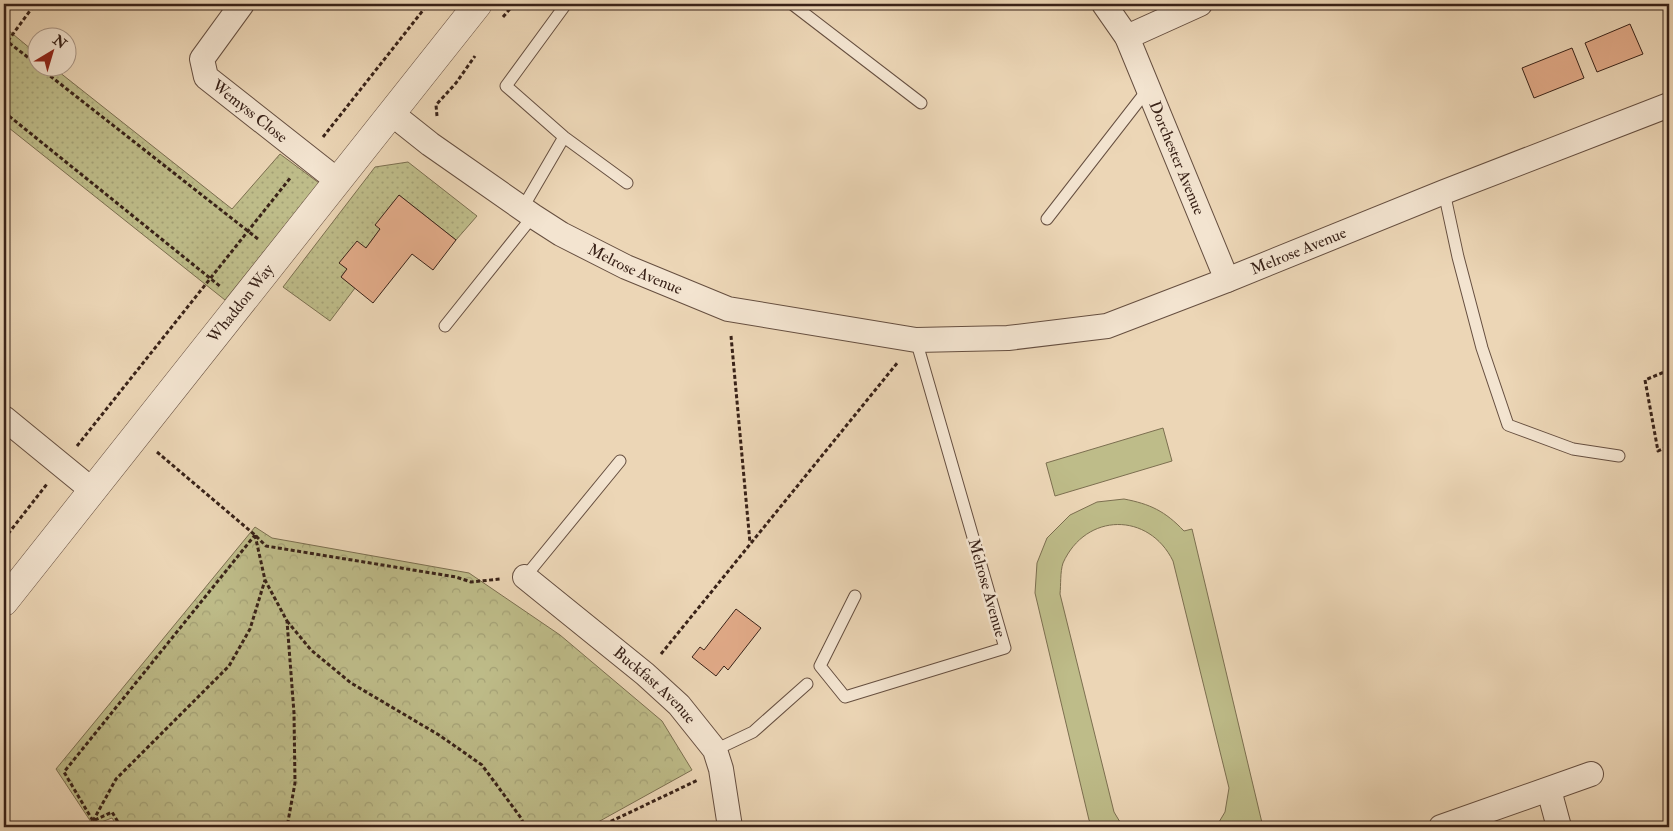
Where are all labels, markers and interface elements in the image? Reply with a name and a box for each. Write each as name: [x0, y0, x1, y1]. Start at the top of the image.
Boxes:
north arrow: [28, 28, 78, 78]
text: N: [49, 31, 70, 53]
street label: Wemyss Close: [207, 75, 292, 148]
street label: Dorchester Avenue: [1144, 98, 1209, 218]
street label: Melrose Avenue: [1248, 223, 1350, 279]
street label: Melrose Avenue: [585, 239, 686, 299]
street label: Whaddon Way: [203, 259, 279, 348]
street label: Melrose Avenue: [963, 536, 1011, 640]
street label: Buckfast Avenue: [609, 642, 700, 728]

